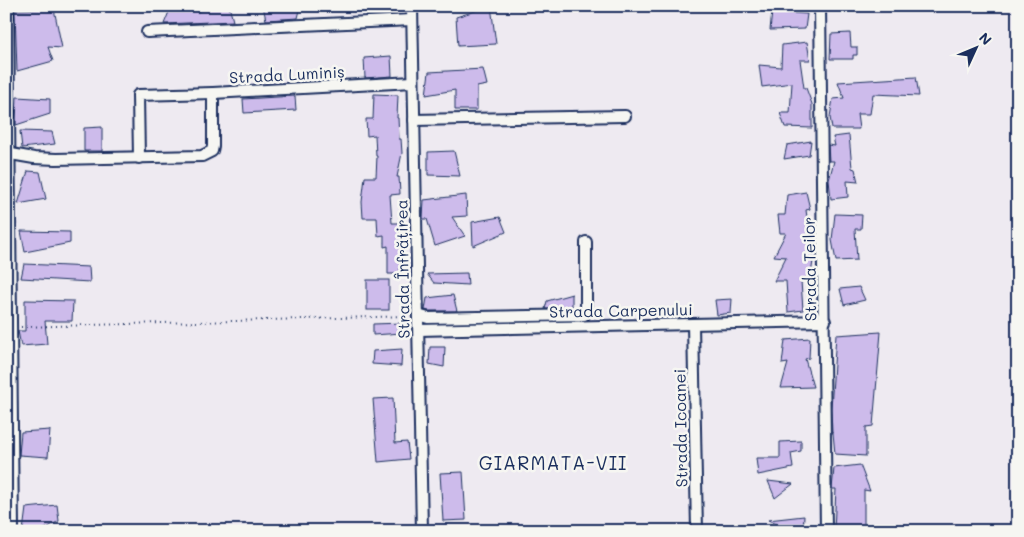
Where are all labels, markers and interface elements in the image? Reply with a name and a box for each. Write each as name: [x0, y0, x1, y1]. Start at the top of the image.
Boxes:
north arrow: [952, 22, 1002, 72]
text: N: [975, 28, 996, 49]
street label: Strada Luminiș: [229, 60, 345, 89]
street label: Strada Înfrățirea: [390, 199, 415, 339]
street label: Strada Teilor: [798, 217, 820, 321]
street label: Strada Carpenului: [549, 298, 693, 322]
street label: Strada Icoanei: [668, 368, 692, 488]
district label: GIARMATA-VII: [479, 450, 627, 475]

